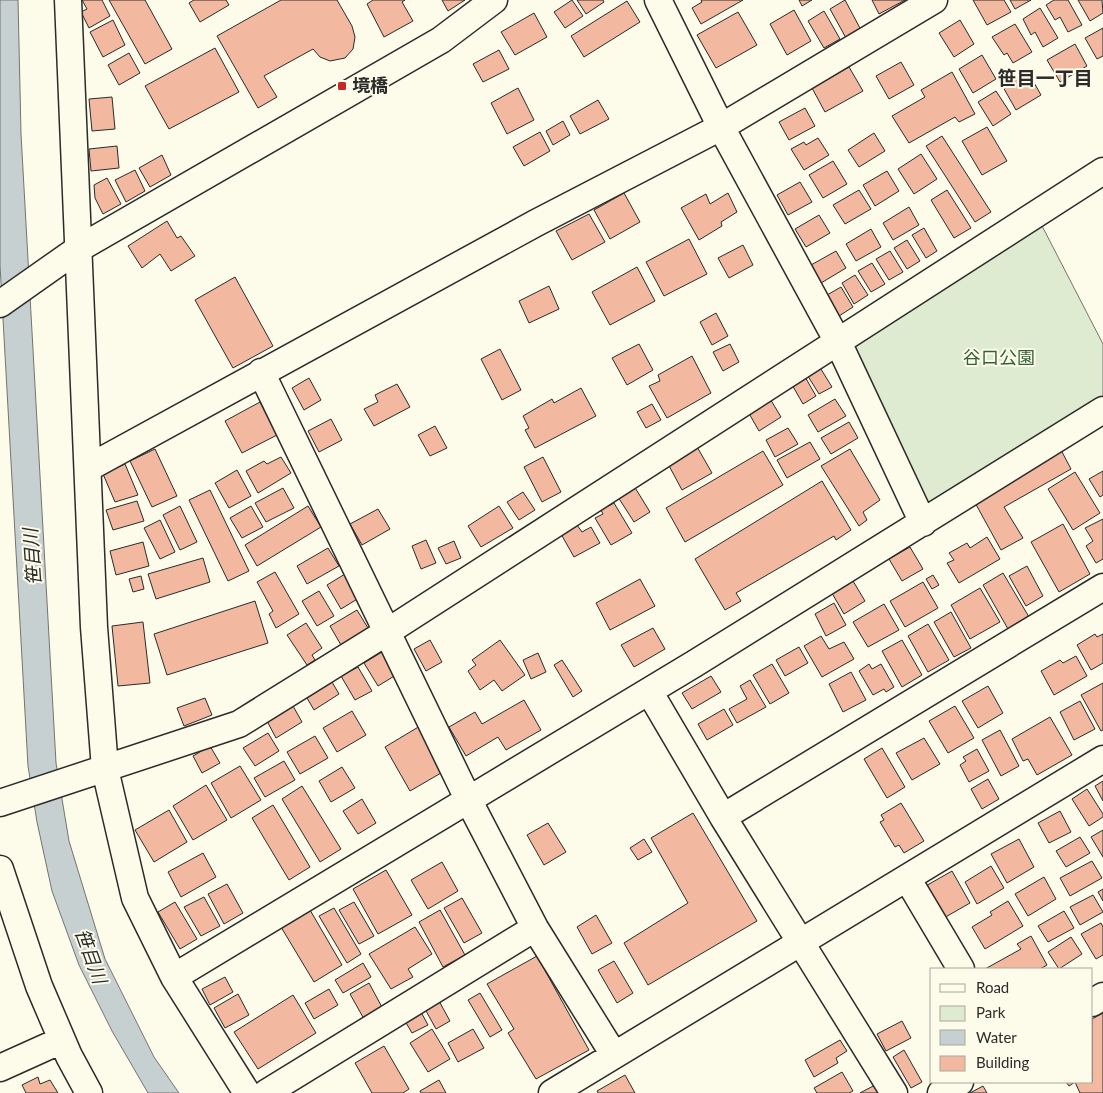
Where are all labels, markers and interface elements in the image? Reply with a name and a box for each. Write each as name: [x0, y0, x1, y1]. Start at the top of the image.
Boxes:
district label: 笹目一丁目: [997, 66, 1093, 89]
place label: 境橋: [352, 74, 388, 96]
marker: 境橋: [336, 80, 348, 92]
park label: 谷口公園: [963, 346, 1035, 368]
water label: 笹目川: [18, 526, 45, 586]
water label: 笹目川: [71, 925, 113, 988]
legend: [930, 968, 1093, 1083]
text: Road: [976, 978, 1009, 996]
text: Park: [976, 1003, 1006, 1021]
text: Water: [976, 1028, 1017, 1046]
text: Building: [976, 1053, 1029, 1071]

